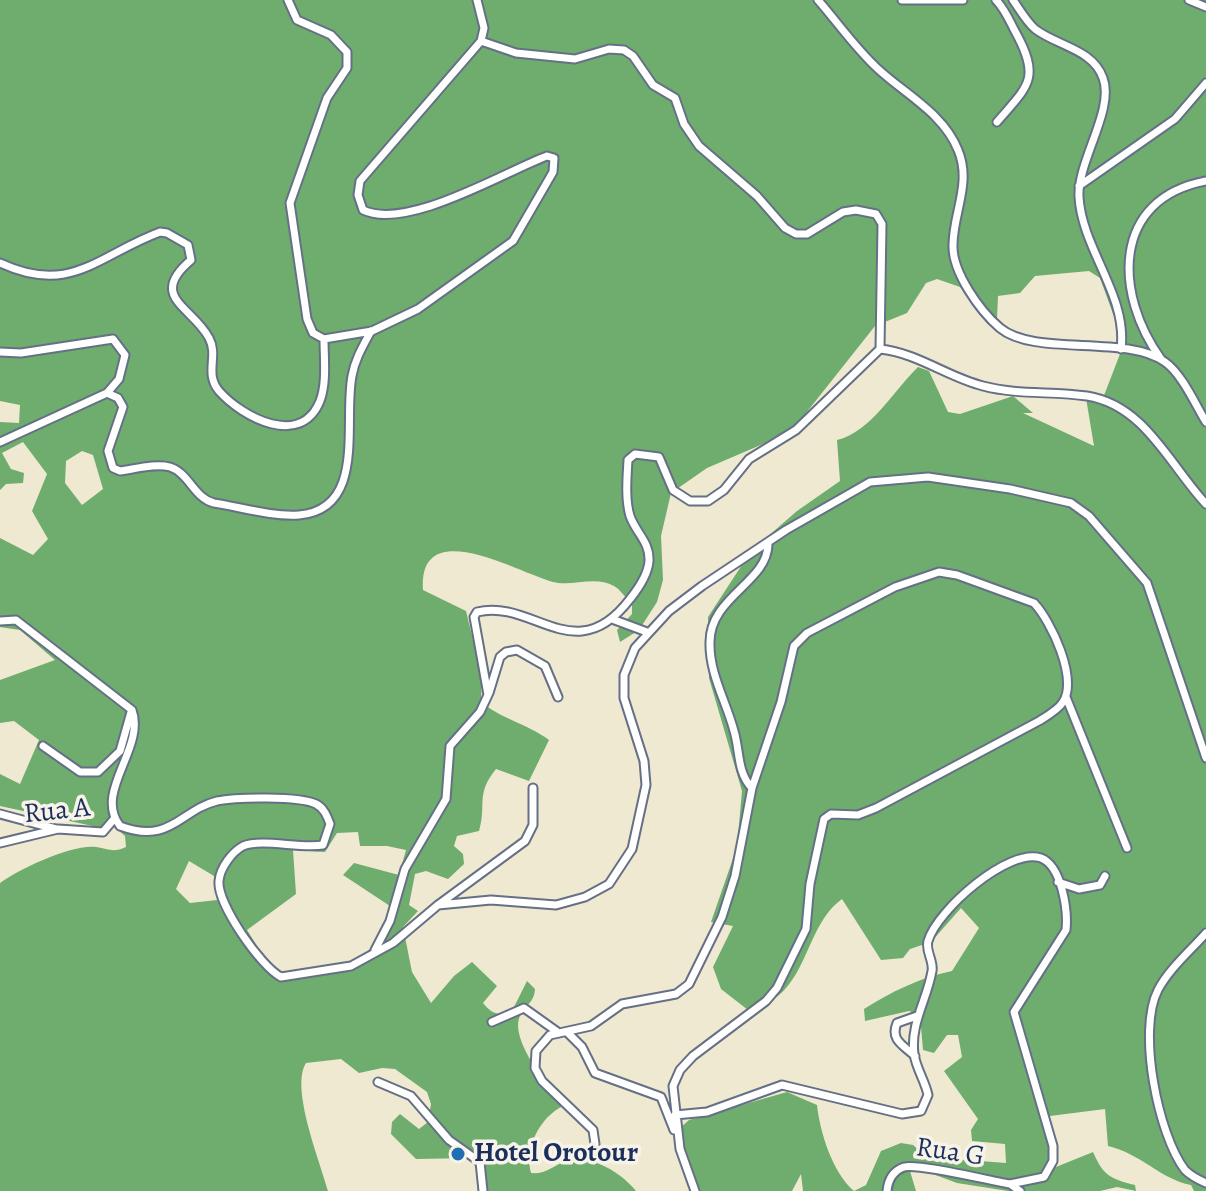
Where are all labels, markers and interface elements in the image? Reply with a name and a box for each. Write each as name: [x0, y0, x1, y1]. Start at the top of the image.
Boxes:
street label: Rua A: [22, 792, 92, 832]
street label: Rua G: [914, 1132, 986, 1174]
place label: Hotel Orotour: [474, 1137, 638, 1171]
marker: Hotel Orotour: [449, 1145, 467, 1163]

